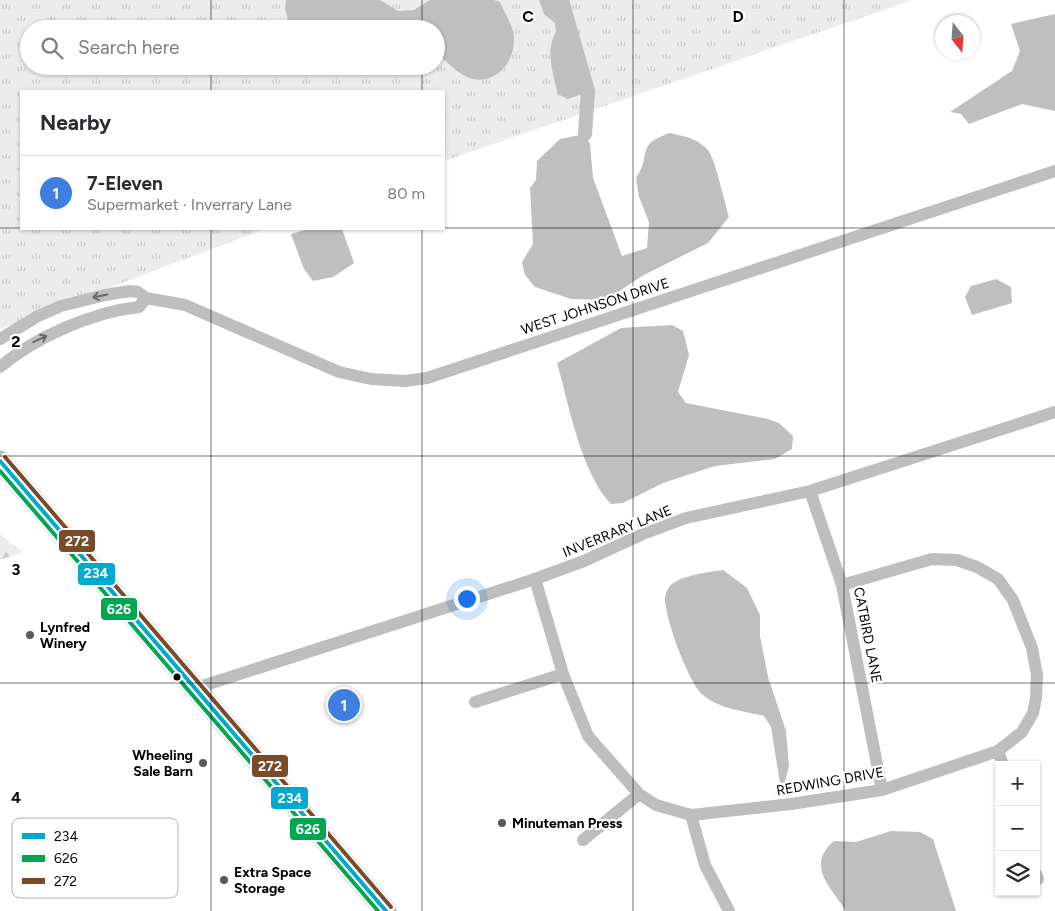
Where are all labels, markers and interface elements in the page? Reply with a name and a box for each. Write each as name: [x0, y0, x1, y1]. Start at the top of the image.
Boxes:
text: C: [522, 7, 534, 26]
text: D: [732, 7, 744, 26]
north arrow: [935, 15, 980, 60]
search box: [20, 20, 445, 75]
icon: search: [38, 34, 66, 62]
text: Search here: [78, 36, 180, 59]
text: Nearby: [40, 110, 111, 135]
text: 7-Eleven: [87, 172, 163, 195]
text: 1: [53, 184, 59, 203]
text: 80 m: [387, 184, 425, 203]
text: Supermarket · Inverrary Lane: [87, 195, 292, 214]
street label: WEST JOHNSON DRIVE: [519, 274, 671, 338]
one-way arrow: [92, 292, 108, 301]
text: 2: [11, 332, 21, 351]
one-way arrow: [32, 334, 47, 344]
street label: INVERRARY LANE: [560, 502, 674, 561]
line badge: 272: [58, 529, 96, 553]
text: 272: [65, 533, 89, 550]
text: 3: [12, 560, 21, 579]
line badge: 234: [77, 562, 116, 586]
text: 234: [84, 565, 109, 582]
your location: [454, 586, 480, 612]
street label: CATBIRD LANE: [850, 586, 885, 684]
line badge: 626: [100, 597, 138, 621]
text: 626: [107, 601, 131, 618]
place label: Lynfred Winery: [40, 619, 90, 652]
marker: Lynfred Winery: [24, 629, 36, 641]
unlabelled marker: [172, 672, 182, 682]
pin: 1: [328, 686, 360, 724]
place label: Wheeling Sale Barn: [132, 747, 193, 780]
line badge: 272: [251, 754, 289, 778]
marker: Wheeling Sale Barn: [197, 757, 209, 769]
text: 272: [258, 758, 282, 775]
map controls: [995, 761, 1040, 896]
button: +: [995, 761, 1040, 806]
street label: REDWING DRIVE: [775, 764, 885, 799]
line badge: 234: [270, 786, 309, 810]
text: 4: [11, 788, 21, 807]
text: 234: [278, 790, 303, 807]
button: −: [995, 806, 1040, 851]
place label: Minuteman Press: [512, 815, 623, 832]
line badge: 626: [289, 817, 327, 841]
marker: Minuteman Press: [496, 817, 508, 829]
legend: [12, 818, 178, 898]
text: 626: [296, 821, 320, 838]
text: 234: [54, 828, 78, 845]
text: 626: [54, 850, 78, 867]
button: layers: [995, 851, 1040, 896]
place label: Extra Space Storage: [234, 864, 311, 897]
text: 272: [54, 873, 77, 890]
marker: Extra Space Storage: [218, 874, 230, 886]

